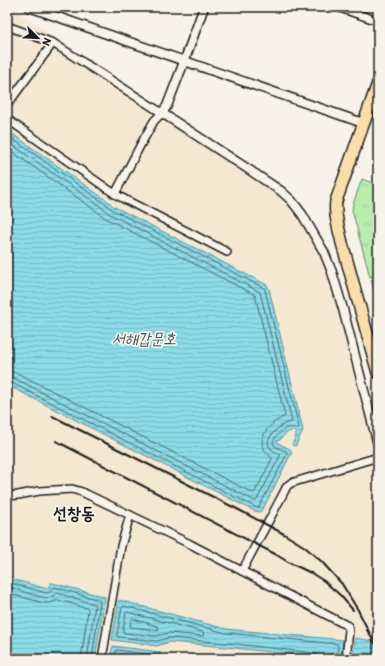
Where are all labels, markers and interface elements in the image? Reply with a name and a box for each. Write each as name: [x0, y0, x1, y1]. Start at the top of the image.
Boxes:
north arrow: [18, 18, 58, 58]
text: N: [39, 36, 54, 48]
water label: 서해갑문호: [112, 329, 176, 348]
district label: 선창동: [52, 503, 95, 523]

